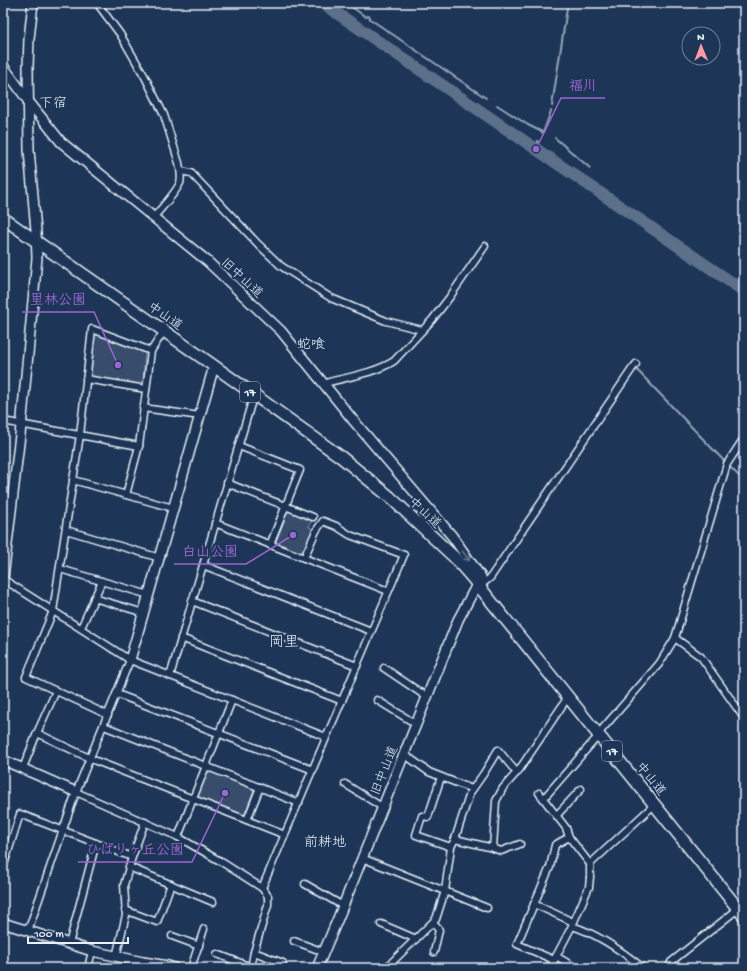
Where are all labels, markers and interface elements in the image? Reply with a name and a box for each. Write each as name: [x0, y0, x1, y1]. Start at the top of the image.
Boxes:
north arrow: [681, 26, 721, 66]
text: N: [697, 32, 705, 44]
callout: 福川: [561, 72, 605, 98]
text: 福川: [569, 79, 597, 96]
district label: 下宿: [39, 96, 67, 113]
street label: 旧中山道: [217, 256, 265, 302]
callout: 里林公園: [22, 286, 94, 312]
text: 里林公園: [30, 292, 86, 310]
street label: 中山道: [144, 300, 185, 334]
district label: 蛇喰: [297, 337, 325, 354]
road number: 17: [240, 382, 260, 402]
street label: 中山道: [405, 495, 444, 533]
callout: 白山公園: [174, 538, 246, 564]
text: 白山公園: [182, 544, 238, 562]
one-way arrow: [462, 550, 470, 561]
district label: 岡里: [269, 634, 299, 652]
road number: 17: [602, 741, 622, 761]
street label: 旧中山道: [369, 744, 402, 798]
street label: 中山道: [632, 760, 668, 799]
district label: 前耕地: [304, 835, 346, 852]
callout: ひばりヶ丘公園: [78, 836, 192, 862]
text: ひばりヶ丘公園: [86, 842, 184, 860]
scale bar: [28, 919, 128, 945]
text: 100 m: [33, 928, 64, 942]

